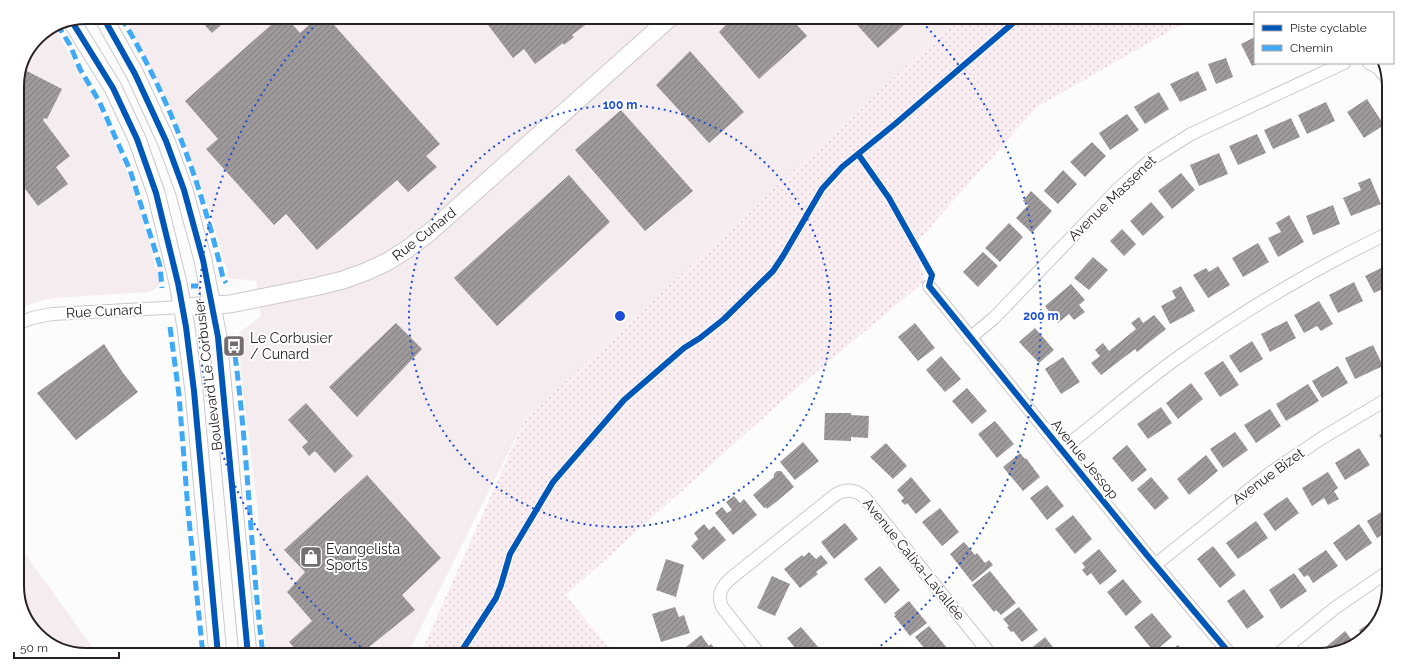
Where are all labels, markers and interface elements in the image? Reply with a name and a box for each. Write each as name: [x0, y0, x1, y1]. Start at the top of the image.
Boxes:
legend: [1254, 12, 1394, 64]
text: Piste cyclable: [1290, 21, 1367, 35]
text: Chemin: [1290, 41, 1333, 55]
text: 100 m: [603, 98, 637, 112]
street label: Avenue Massenet: [1065, 152, 1159, 244]
street label: Rue Cunard: [389, 204, 459, 264]
street label: Boulevard Le Corbusier: [191, 298, 225, 452]
street label: Rue Cunard: [65, 301, 143, 321]
centre of rings: [613, 309, 627, 323]
text: 200 m: [1023, 309, 1059, 323]
place label: Le Corbusier / Cunard: [250, 330, 333, 362]
bus stop icon: Le Corbusier / Cunard: [221, 333, 247, 359]
street label: Avenue Jessop: [1048, 416, 1122, 502]
street label: Avenue Bizet: [1229, 444, 1307, 507]
street label: Avenue Calixa-Lavallée: [860, 495, 968, 623]
place label: Evangelista Sports: [326, 541, 400, 573]
shop icon: Evangelista Sports: [298, 544, 324, 570]
scale bar: [14, 634, 119, 660]
text: 50 m: [20, 641, 48, 655]

